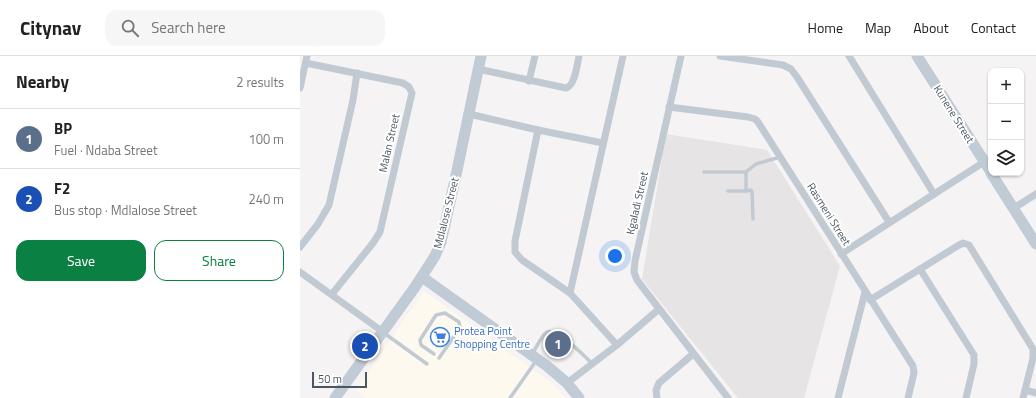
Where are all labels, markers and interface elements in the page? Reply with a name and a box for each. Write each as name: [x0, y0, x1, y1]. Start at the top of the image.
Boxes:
search box: [105, 10, 385, 46]
text: Citynav: [20, 13, 81, 42]
text: Search here: [151, 16, 226, 39]
icon: search: [119, 17, 141, 39]
text: Home: [808, 17, 843, 38]
text: Map: [865, 17, 891, 38]
text: About: [913, 17, 949, 38]
text: Contact: [971, 17, 1016, 38]
map controls: [988, 68, 1024, 176]
button: +: [988, 68, 1024, 104]
text: Nearby: [16, 69, 69, 95]
text: 2 results: [236, 72, 284, 92]
street label: Kunene Street: [930, 82, 978, 146]
button: −: [988, 104, 1024, 140]
street label: Malan Street: [375, 112, 404, 174]
text: BP: [54, 117, 72, 140]
text: 1: [25, 129, 33, 149]
text: 100 m: [248, 129, 284, 149]
text: Fuel · Ndaba Street: [54, 140, 157, 160]
button: layers: [988, 140, 1024, 176]
street label: Kgaladi Street: [622, 170, 652, 236]
street label: Mdlalose Street: [429, 176, 463, 250]
text: F2: [54, 177, 70, 200]
street label: Rasmeni Street: [803, 180, 855, 249]
text: 2: [25, 189, 33, 209]
text: 240 m: [248, 189, 284, 209]
text: Bus stop · Mdlalose Street: [54, 200, 197, 220]
button: Save: [16, 240, 146, 281]
button: Share: [154, 240, 284, 281]
your location: [605, 246, 625, 266]
place label: Protea Point Shopping Centre: [454, 323, 531, 352]
supermarket icon: Protea Point Shopping Centre: [429, 326, 451, 348]
pin: 1: [545, 329, 571, 359]
pin: 2: [352, 331, 378, 361]
scale bar: [312, 370, 367, 389]
text: 50 m: [318, 371, 342, 387]

